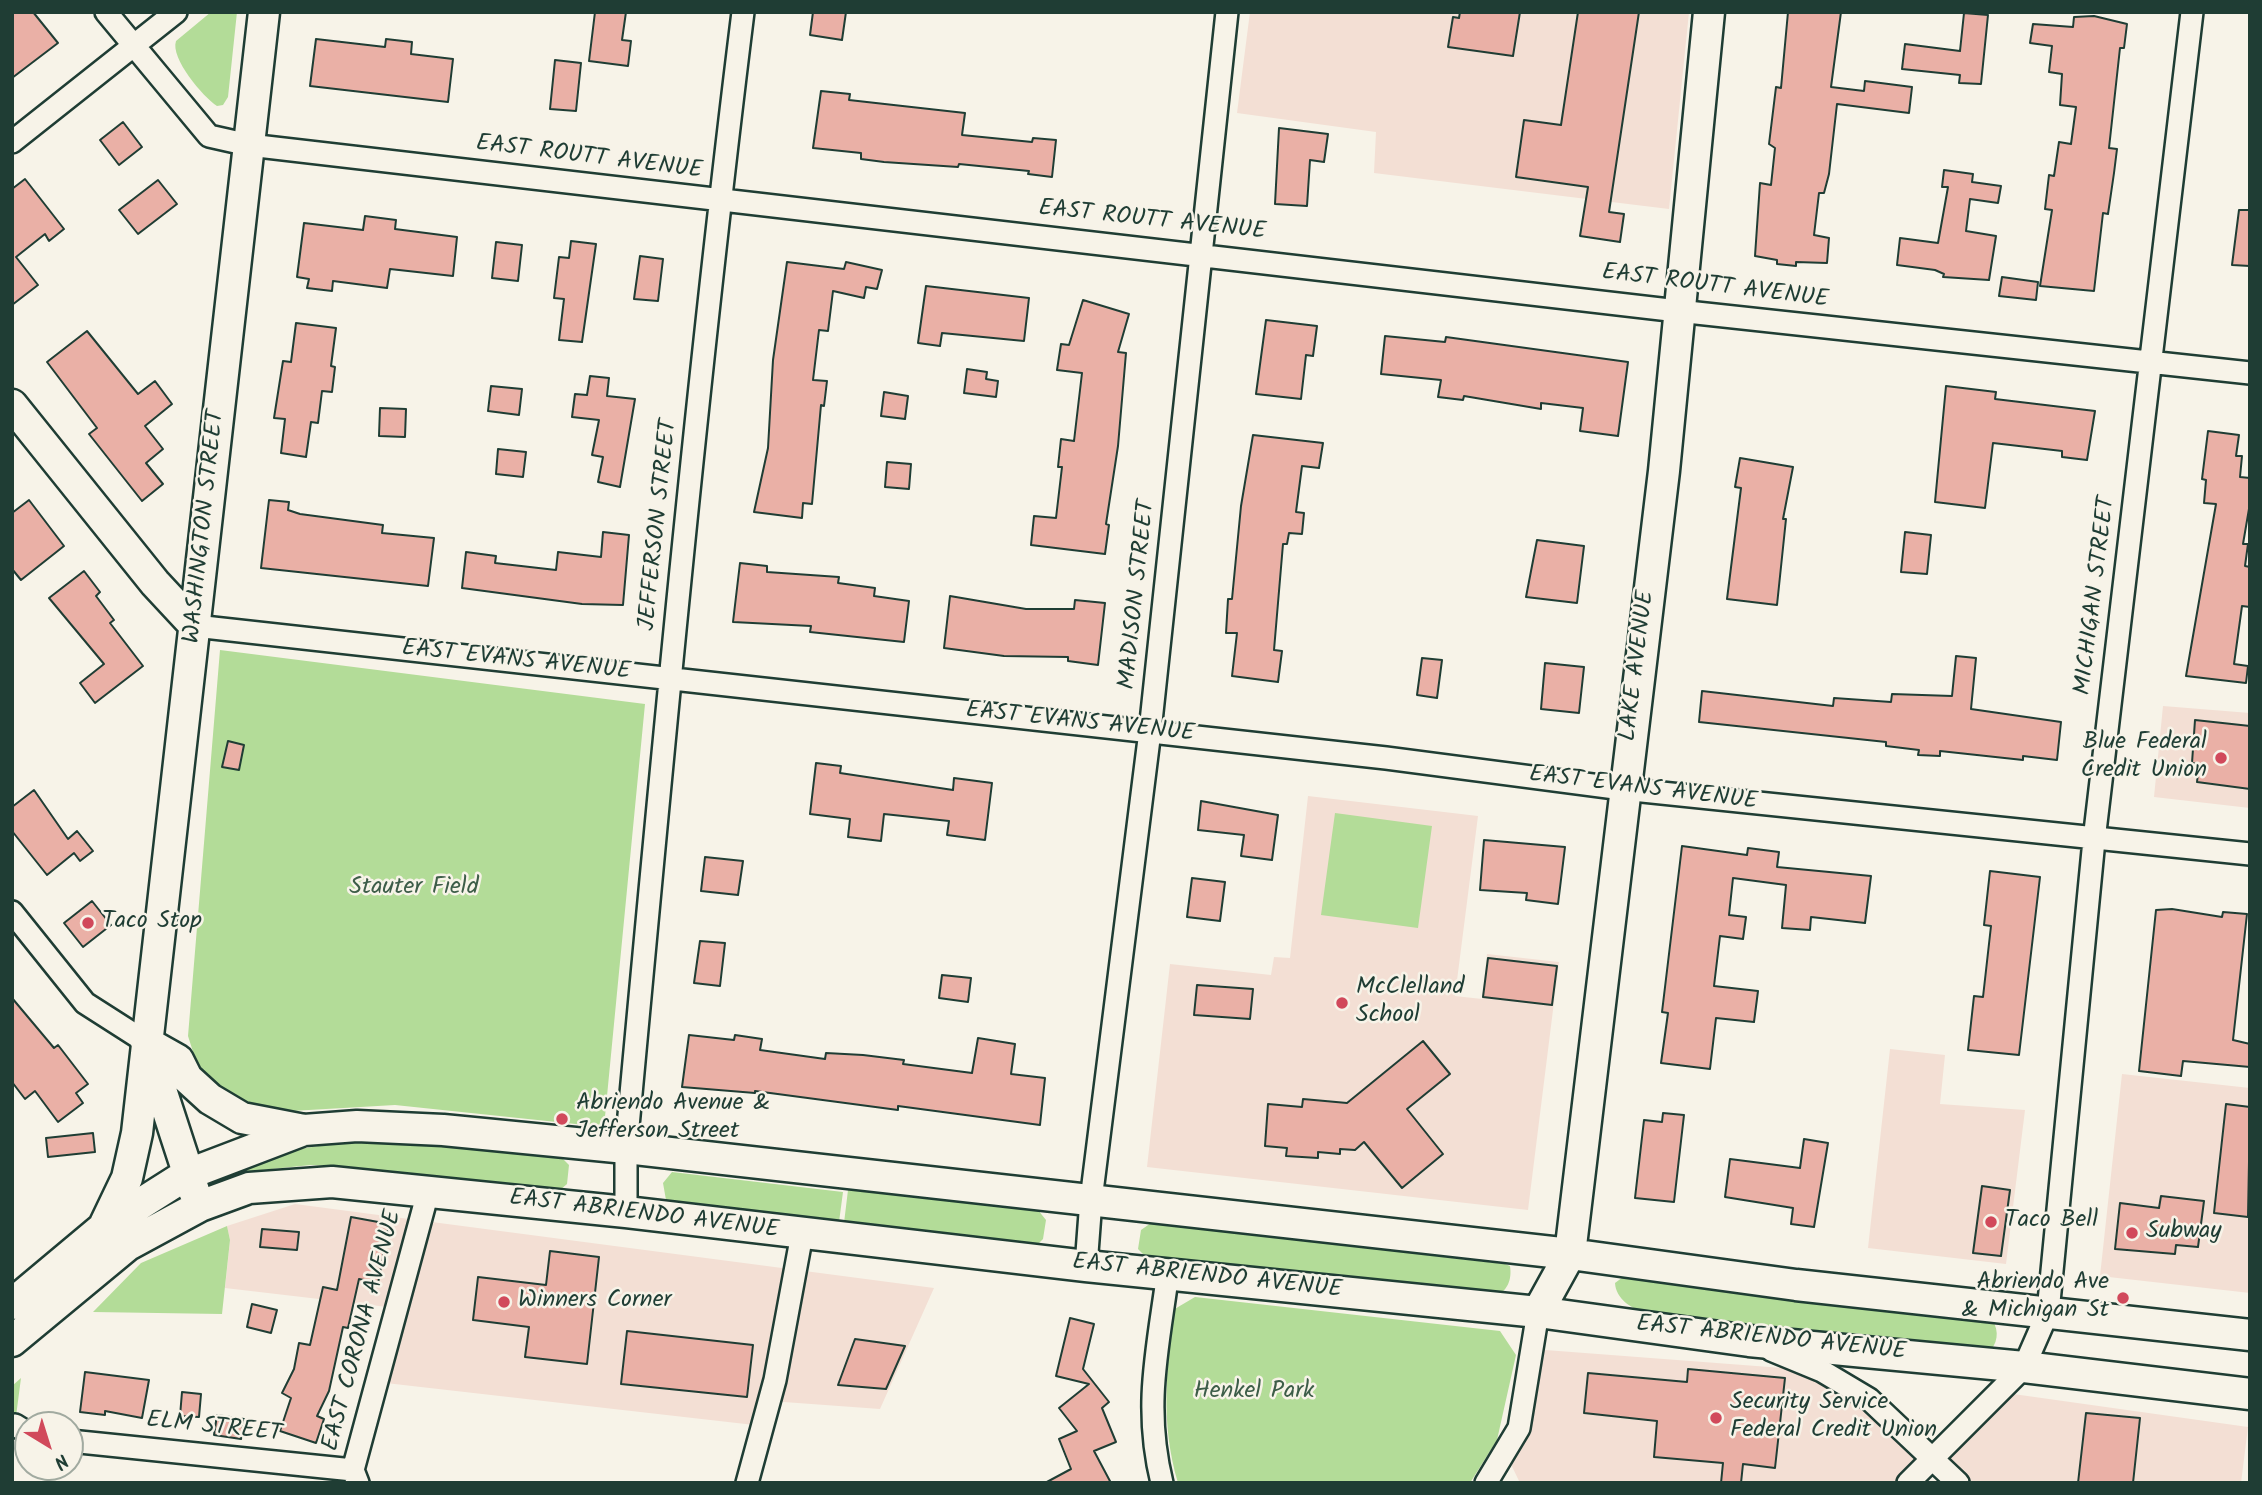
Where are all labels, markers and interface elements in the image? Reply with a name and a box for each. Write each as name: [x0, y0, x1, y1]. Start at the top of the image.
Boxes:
street label: EAST ROUTT AVENUE: [474, 131, 704, 187]
street label: EAST ROUTT AVENUE: [1037, 196, 1267, 248]
street label: EAST ROUTT AVENUE: [1600, 260, 1830, 316]
street label: WASHINGTON STREET: [179, 409, 233, 645]
street label: JEFFERSON STREET: [635, 418, 685, 632]
street label: MICHIGAN STREET: [2071, 495, 2123, 697]
street label: MADISON STREET: [1115, 499, 1163, 691]
street label: LAKE AVENUE: [1615, 589, 1663, 743]
street label: EAST EVANS AVENUE: [400, 636, 632, 688]
street label: EAST EVANS AVENUE: [964, 698, 1196, 750]
place label: Blue Federal Credit Union: [2081, 730, 2207, 786]
marker: Blue Federal Credit Union: [2213, 750, 2229, 766]
street label: EAST EVANS AVENUE: [1527, 762, 1759, 818]
park label: Stauter Field: [349, 875, 479, 903]
place label: Taco Stop: [102, 909, 202, 937]
marker: Taco Stop: [80, 915, 96, 931]
place label: McClelland School: [1356, 975, 1464, 1031]
marker: McClelland School: [1334, 995, 1350, 1011]
place label: Abriendo Avenue & Jefferson Street: [576, 1091, 770, 1147]
marker: Abriendo Avenue & Jefferson Street: [554, 1111, 570, 1127]
street label: EAST ABRIENDO AVENUE: [508, 1185, 780, 1247]
street label: EAST CORONA AVENUE: [318, 1207, 410, 1455]
place label: Taco Bell: [2005, 1208, 2098, 1236]
marker: Taco Bell: [1983, 1214, 1999, 1230]
place label: Subway: [2146, 1219, 2222, 1247]
marker: Subway: [2124, 1225, 2140, 1241]
street label: EAST ABRIENDO AVENUE: [1071, 1249, 1343, 1307]
place label: Abriendo Ave & Michigan St: [1961, 1270, 2109, 1326]
place label: Winners Corner: [518, 1288, 671, 1316]
marker: Abriendo Ave & Michigan St: [2115, 1290, 2131, 1306]
marker: Winners Corner: [496, 1294, 512, 1310]
street label: EAST ABRIENDO AVENUE: [1635, 1311, 1907, 1369]
park label: Henkel Park: [1194, 1379, 1314, 1407]
place label: Security Service Federal Credit Union: [1730, 1390, 1937, 1446]
street label: ELM STREET: [145, 1408, 283, 1450]
marker: Security Service Federal Credit Union: [1708, 1410, 1724, 1426]
north arrow: [14, 1411, 84, 1481]
text: N: [47, 1445, 75, 1476]

